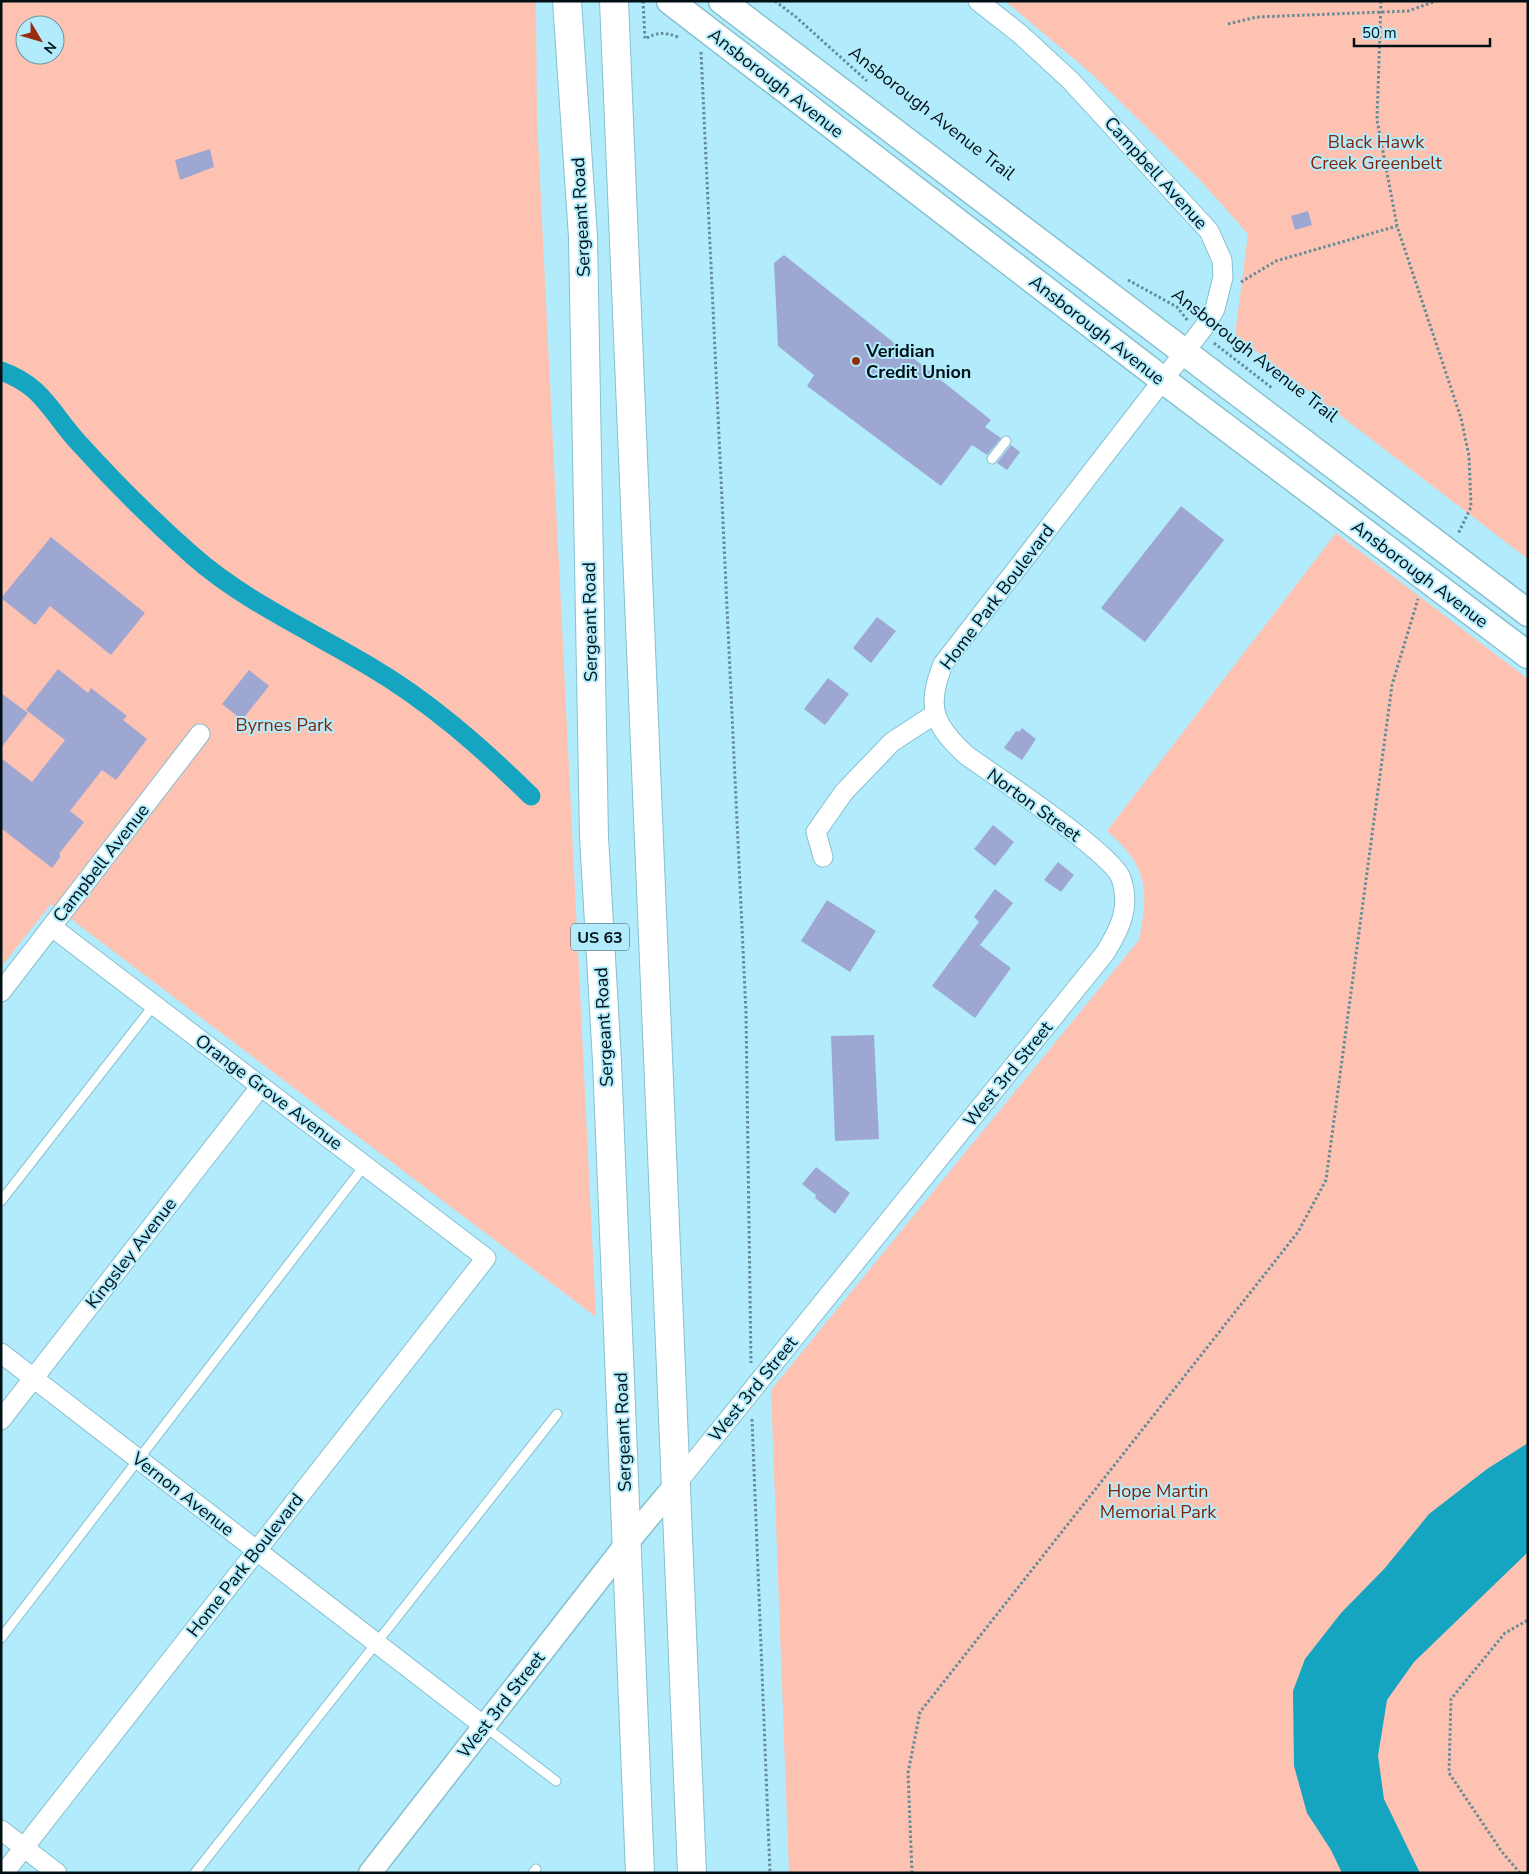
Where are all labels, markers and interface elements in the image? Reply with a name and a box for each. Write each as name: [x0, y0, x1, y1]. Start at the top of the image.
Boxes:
north arrow: [15, 15, 65, 65]
scale bar: [1354, 15, 1490, 47]
street label: Ansborough Avenue: [703, 23, 849, 143]
text: 50 m: [1362, 23, 1397, 43]
text: N: [39, 38, 61, 58]
street label: Ansborough Avenue Trail: [844, 40, 1021, 186]
street label: Campbell Avenue: [1099, 112, 1213, 234]
park label: Black Hawk Creek Greenbelt: [1310, 130, 1442, 175]
street label: Sergeant Road: [566, 157, 596, 277]
street label: Ansborough Avenue: [1024, 270, 1170, 390]
street label: Ansborough Avenue Trail: [1167, 282, 1344, 428]
place label: Veridian Credit Union: [865, 339, 971, 384]
marker: Veridian Credit Union: [850, 355, 862, 367]
street label: Ansborough Avenue: [1347, 515, 1493, 633]
street label: Home Park Boulevard: [934, 519, 1060, 675]
street label: Sergeant Road: [577, 562, 603, 682]
park label: Byrnes Park: [236, 713, 333, 737]
street label: Norton Street: [982, 763, 1086, 848]
street label: Campbell Avenue: [47, 799, 155, 927]
road number: US 63: [571, 924, 629, 950]
street label: Sergeant Road: [589, 967, 619, 1087]
street label: West 3rd Street: [958, 1016, 1058, 1132]
street label: Orange Grove Avenue: [190, 1029, 348, 1155]
street label: Kingsley Avenue: [80, 1193, 182, 1313]
street label: West 3rd Street: [703, 1331, 803, 1447]
street label: Sergeant Road: [609, 1372, 637, 1492]
street label: Vernon Avenue: [126, 1446, 239, 1542]
park label: Hope Martin Memorial Park: [1100, 1479, 1217, 1524]
street label: Home Park Boulevard: [181, 1488, 309, 1642]
street label: West 3rd Street: [452, 1646, 551, 1763]

